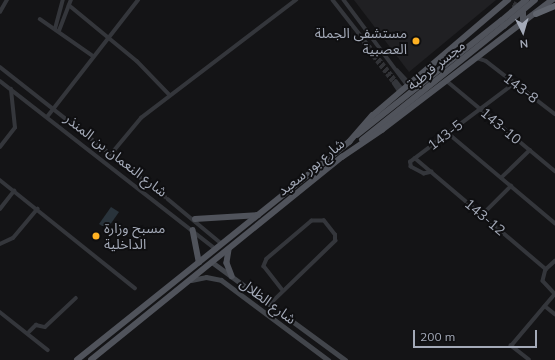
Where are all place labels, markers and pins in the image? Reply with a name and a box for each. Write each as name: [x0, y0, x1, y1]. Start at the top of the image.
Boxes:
place label: مستشفى الجملة العصبية: [315, 25, 407, 58]
marker: مستشفى الجملة العصبية: [410, 35, 422, 47]
place label: مسبح وزارة الداخلية: [104, 220, 165, 252]
marker: مسبح وزارة الداخلية: [91, 231, 101, 241]

